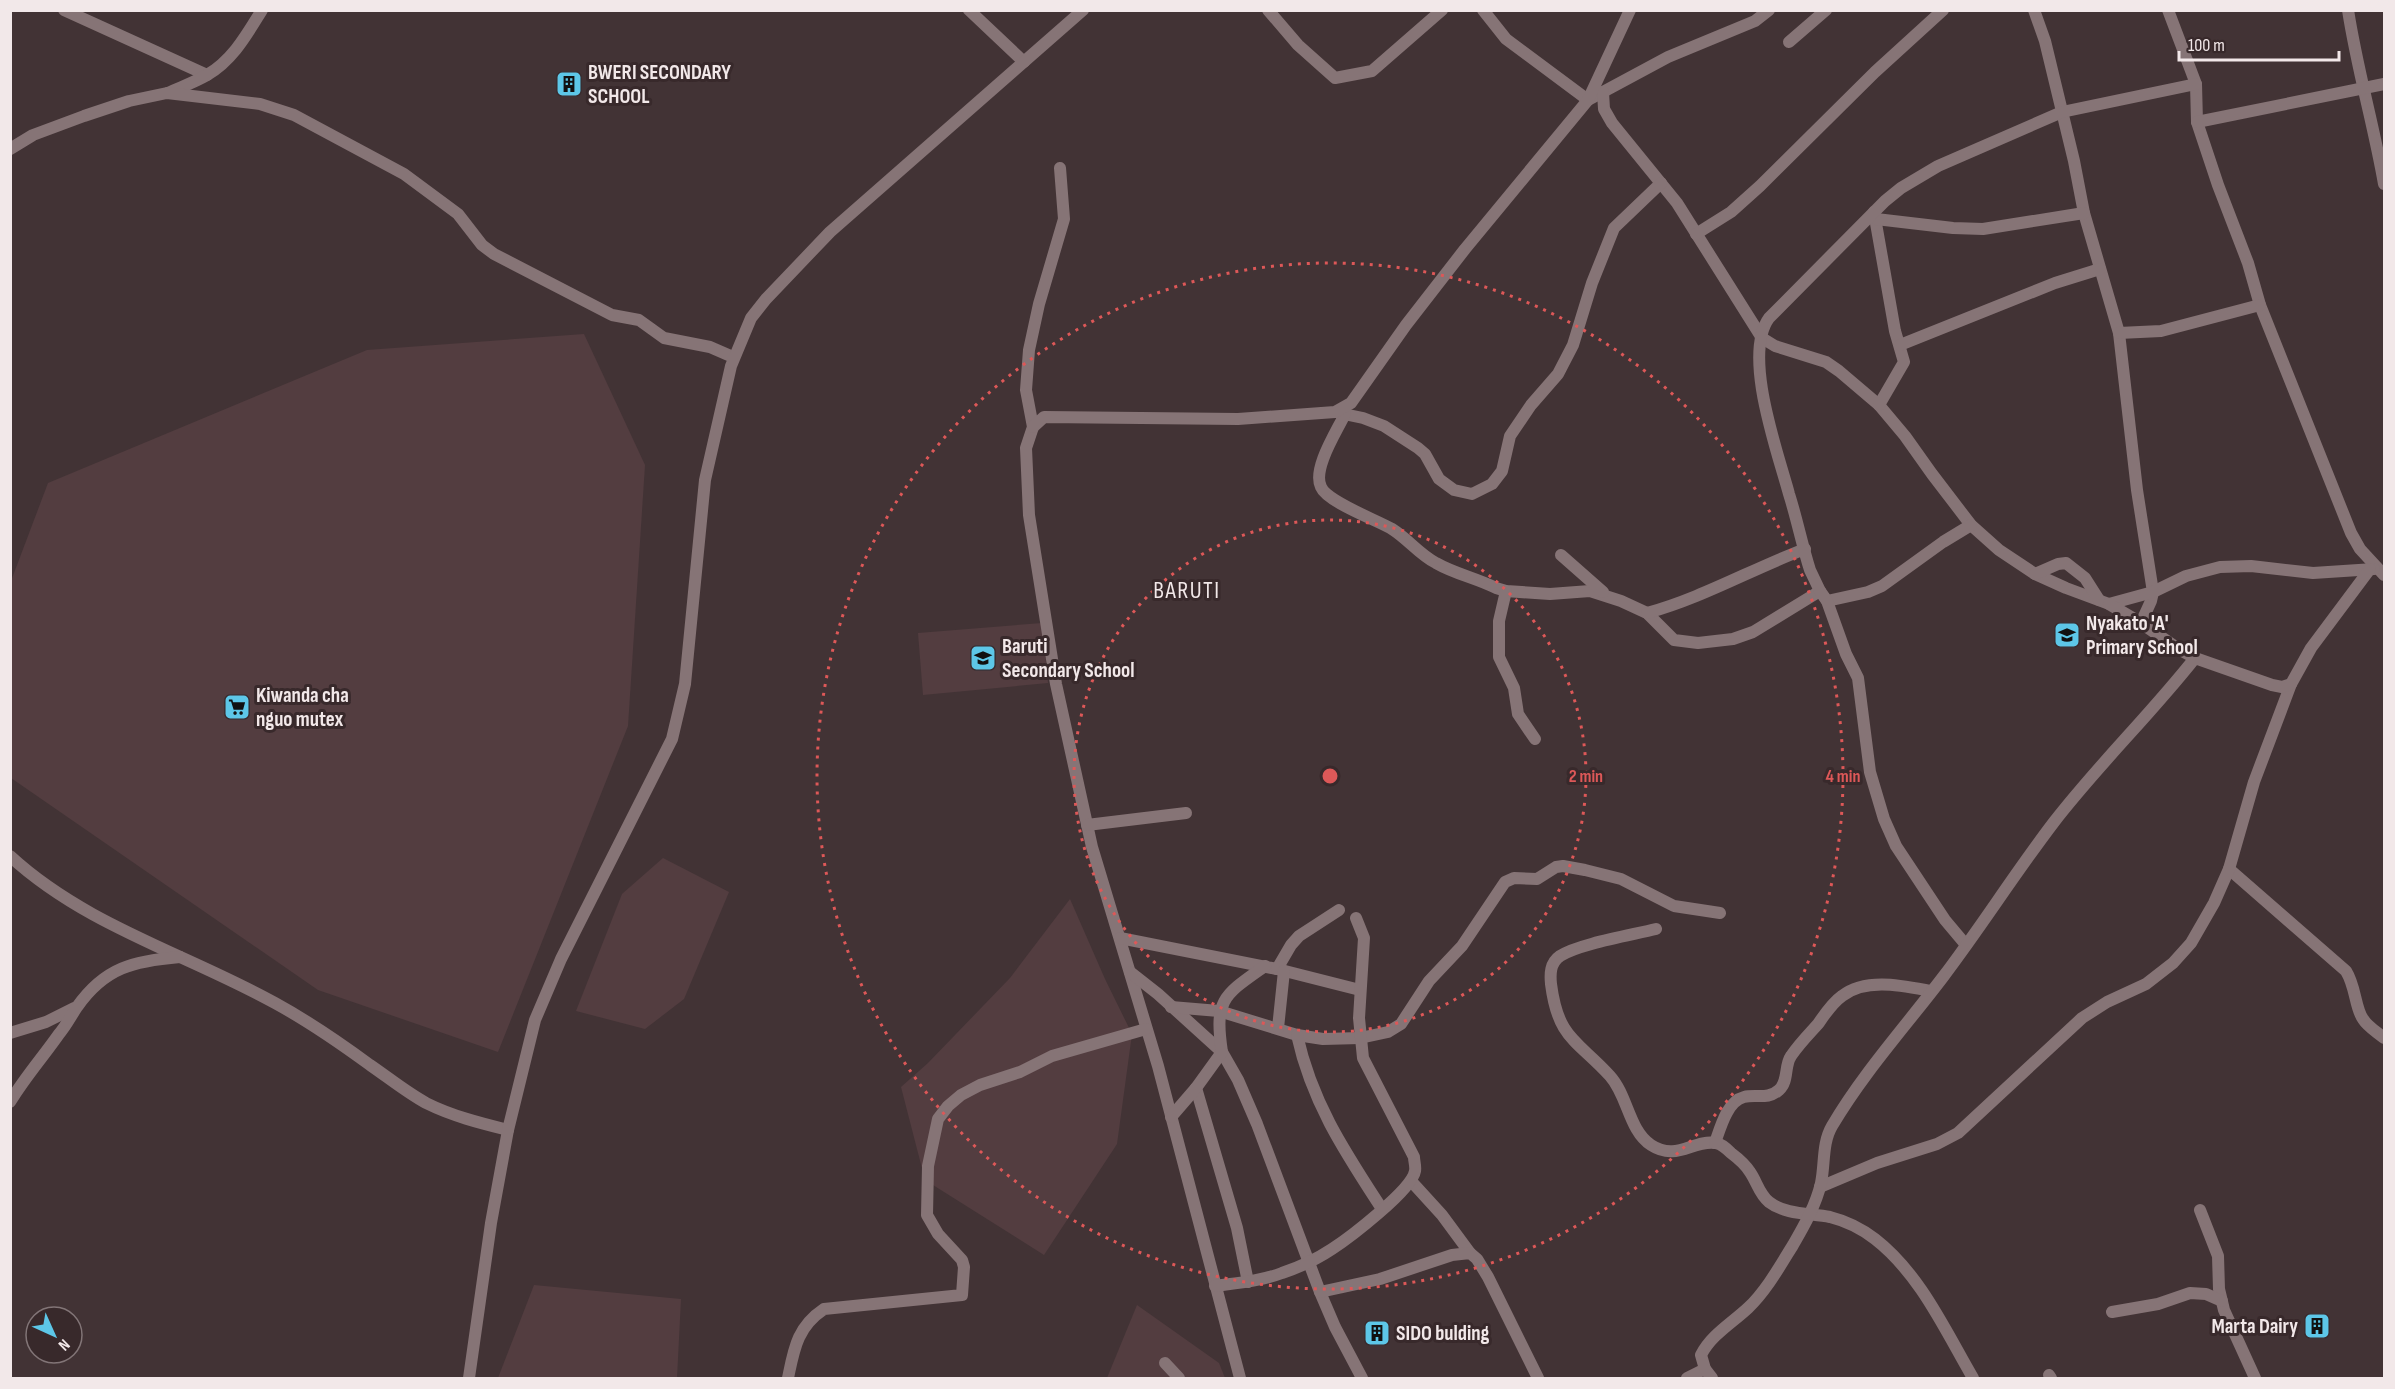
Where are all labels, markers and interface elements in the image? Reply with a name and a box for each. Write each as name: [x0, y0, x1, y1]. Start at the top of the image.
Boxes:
scale bar: [2179, 24, 2340, 62]
text: 100 m: [2188, 35, 2225, 56]
place label: BWERI SECONDARY SCHOOL: [588, 60, 731, 109]
building icon: BWERI SECONDARY SCHOOL: [554, 69, 584, 99]
district label: BARUTI: [1153, 576, 1221, 605]
place label: Nyakato 'A' Primary School: [2086, 611, 2198, 660]
school or university icon: Nyakato 'A' Primary School: [2052, 620, 2082, 650]
place label: Baruti Secondary School: [1002, 634, 1134, 683]
school or university icon: Baruti Secondary School: [968, 643, 998, 673]
place label: Kiwanda cha nguo mutex: [256, 683, 349, 732]
supermarket icon: Kiwanda cha nguo mutex: [222, 692, 252, 722]
centre of rings: [1320, 766, 1340, 786]
text: 2 min: [1569, 766, 1603, 787]
text: 4 min: [1826, 766, 1860, 787]
north arrow: [24, 1305, 84, 1365]
building icon: Marta Dairy: [2302, 1311, 2332, 1341]
place label: Marta Dairy: [2211, 1314, 2298, 1339]
building icon: SIDO bulding: [1362, 1318, 1392, 1348]
place label: SIDO bulding: [1396, 1321, 1490, 1346]
text: N: [54, 1335, 73, 1354]

